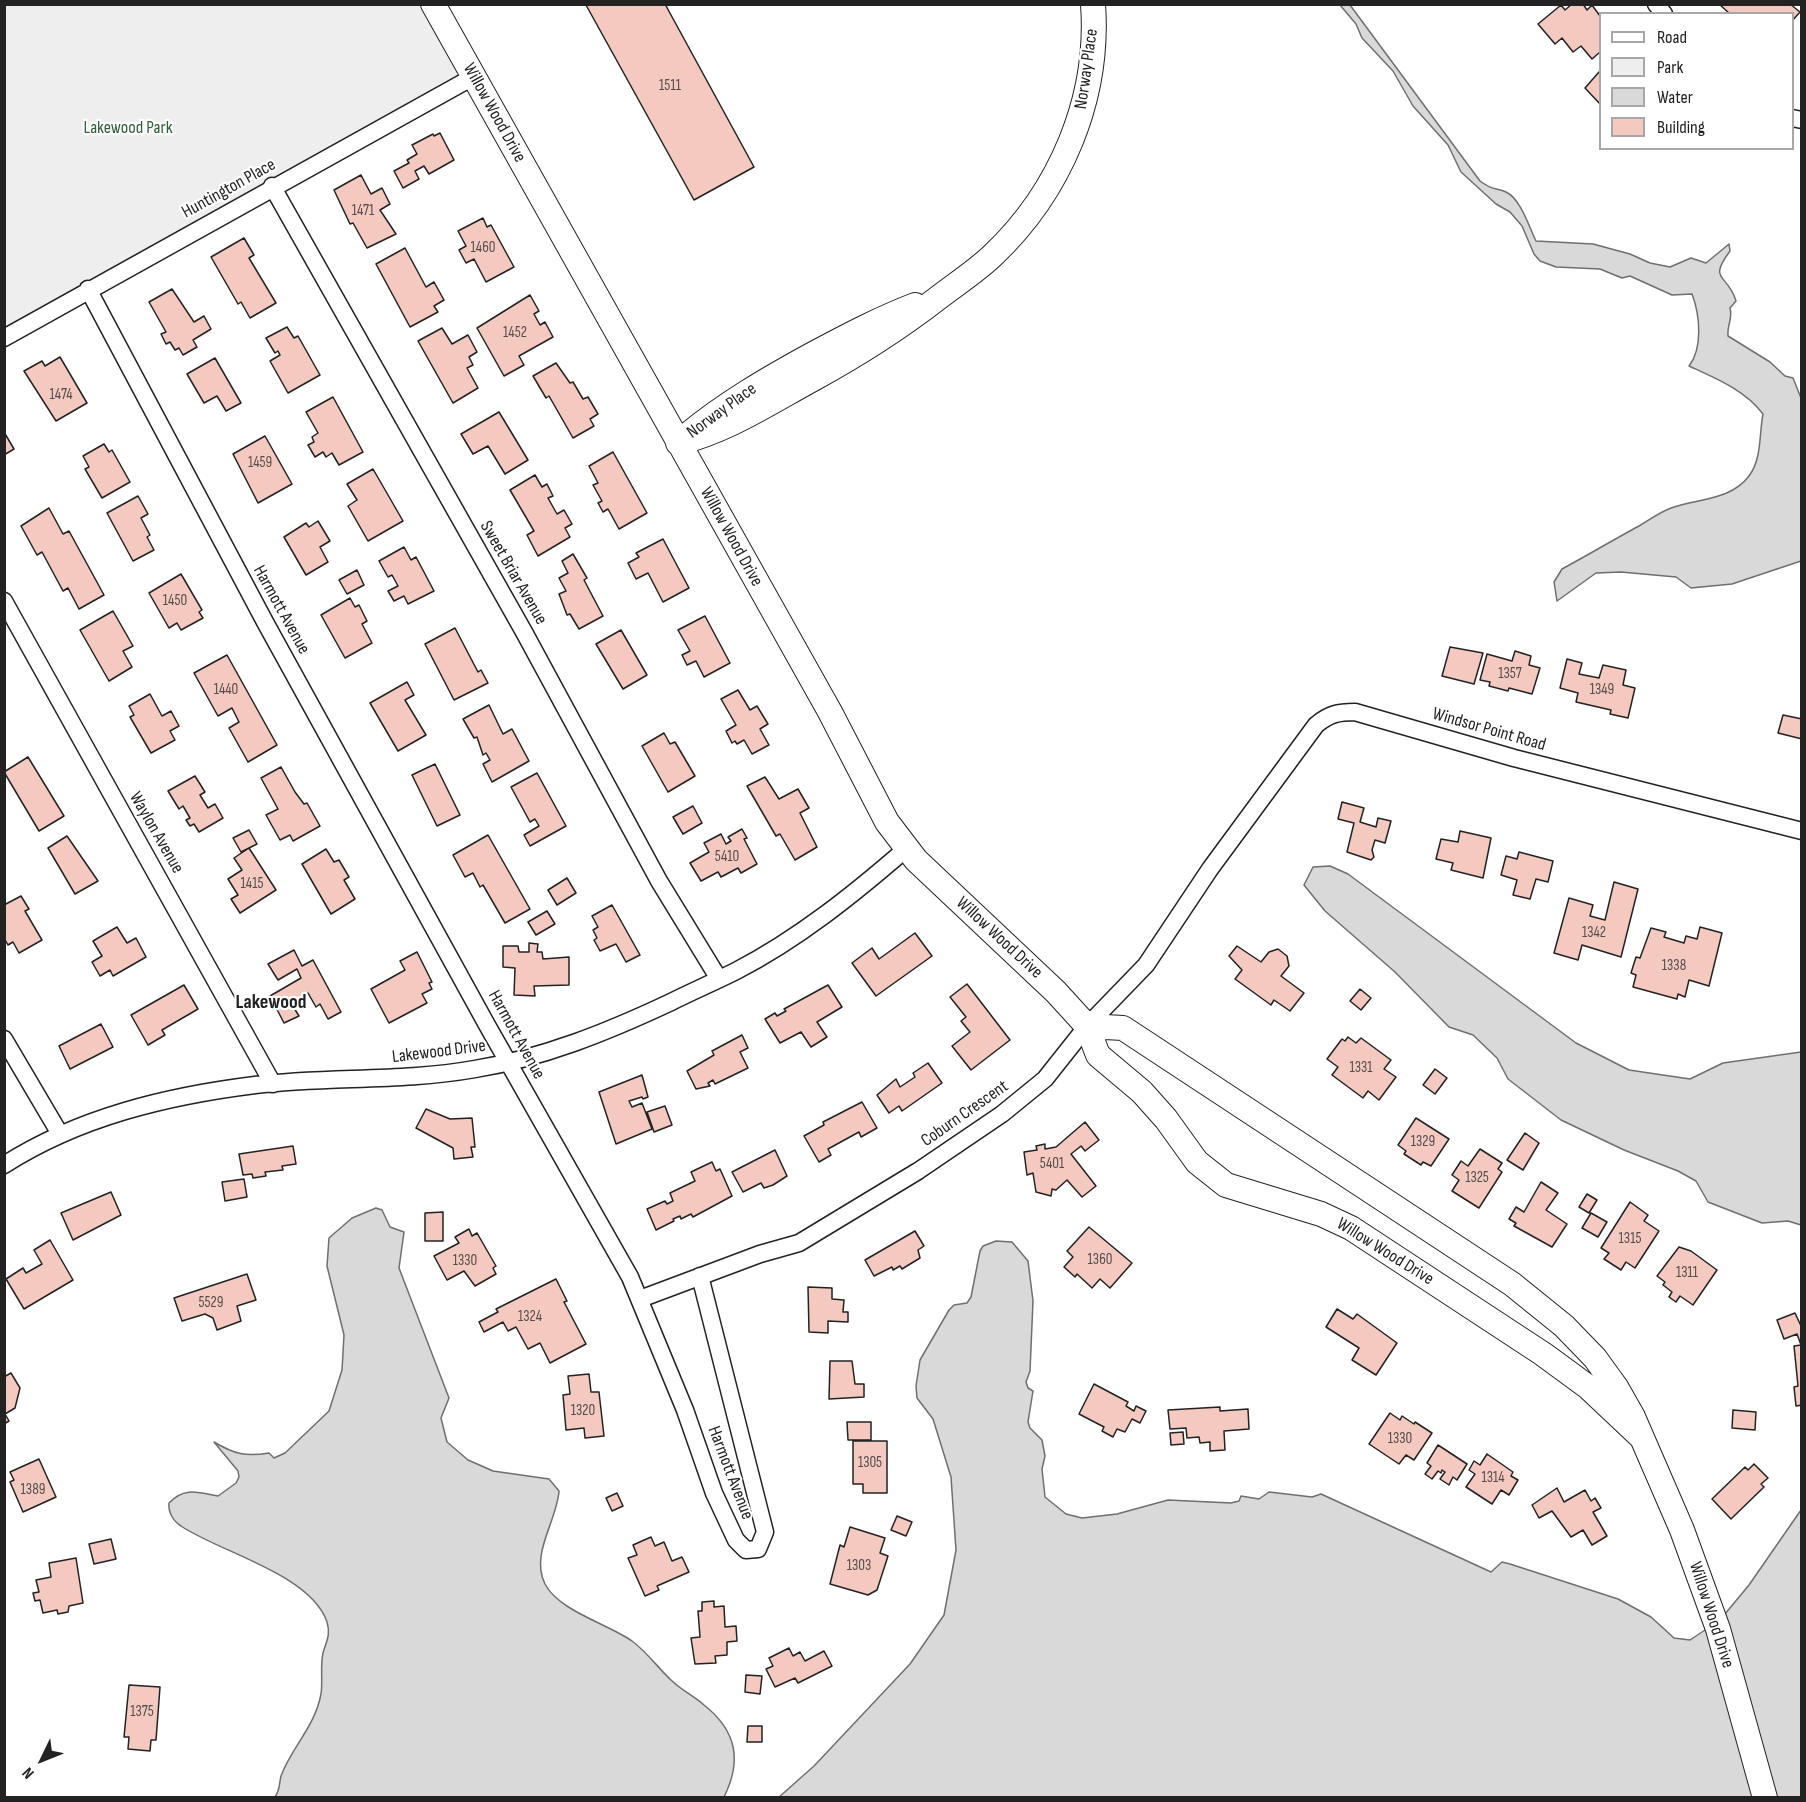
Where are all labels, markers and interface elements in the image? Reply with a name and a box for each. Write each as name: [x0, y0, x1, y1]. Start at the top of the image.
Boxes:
legend: [1599, 12, 1794, 150]
street label: Norway Place: [1071, 27, 1103, 111]
text: Road: [1657, 27, 1687, 48]
text: Park: [1657, 57, 1683, 78]
street label: Willow Wood Drive: [458, 60, 530, 166]
house number: 1511: [659, 77, 681, 95]
text: Water: [1657, 87, 1693, 108]
park label: Lakewood Park: [83, 117, 173, 139]
text: Building: [1657, 117, 1705, 138]
street label: Huntington Place: [178, 154, 280, 224]
house number: 1471: [352, 202, 374, 220]
house number: 1460: [471, 239, 495, 257]
house number: 1452: [503, 324, 527, 342]
street label: Norway Place: [683, 379, 761, 443]
house number: 1474: [50, 386, 72, 404]
house number: 1459: [248, 454, 272, 472]
street label: Willow Wood Drive: [695, 484, 767, 590]
street label: Sweet Briar Avenue: [475, 517, 551, 629]
street label: Harmott Avenue: [248, 562, 314, 658]
house number: 1450: [163, 592, 187, 610]
house number: 1357: [1498, 665, 1522, 683]
house number: 1440: [214, 681, 238, 699]
house number: 1349: [1590, 681, 1614, 699]
street label: Windsor Point Road: [1430, 704, 1548, 756]
street label: Waylon Avenue: [124, 788, 188, 878]
house number: 5410: [715, 848, 739, 866]
house number: 1415: [241, 875, 263, 893]
street label: Willow Wood Drive: [951, 893, 1047, 983]
house number: 1342: [1582, 924, 1606, 942]
house number: 1338: [1662, 957, 1686, 975]
street label: Harmott Avenue: [483, 987, 549, 1083]
district label: Lakewood: [236, 991, 306, 1015]
street label: Lakewood Drive: [391, 1036, 487, 1068]
house number: 1331: [1349, 1059, 1373, 1077]
street label: Coburn Crescent: [917, 1076, 1013, 1152]
house number: 1329: [1411, 1133, 1435, 1151]
house number: 5401: [1040, 1155, 1064, 1173]
house number: 1325: [1465, 1169, 1489, 1187]
street label: Willow Wood Drive: [1333, 1214, 1437, 1290]
house number: 1315: [1619, 1230, 1641, 1248]
house number: 1360: [1088, 1251, 1112, 1269]
house number: 1330: [453, 1252, 477, 1270]
house number: 1311: [1676, 1264, 1698, 1282]
house number: 5529: [199, 1294, 223, 1312]
house number: 1324: [518, 1308, 542, 1326]
house number: 1320: [571, 1402, 595, 1420]
street label: Harmott Avenue: [702, 1423, 758, 1523]
house number: 1330: [1388, 1430, 1412, 1448]
house number: 1305: [858, 1454, 882, 1472]
house number: 1314: [1481, 1469, 1505, 1487]
house number: 1389: [21, 1481, 45, 1499]
house number: 1303: [847, 1557, 871, 1575]
street label: Willow Wood Drive: [1684, 1559, 1738, 1671]
house number: 1375: [130, 1703, 154, 1721]
north arrow: [12, 1730, 72, 1790]
text: N: [19, 1763, 38, 1782]

